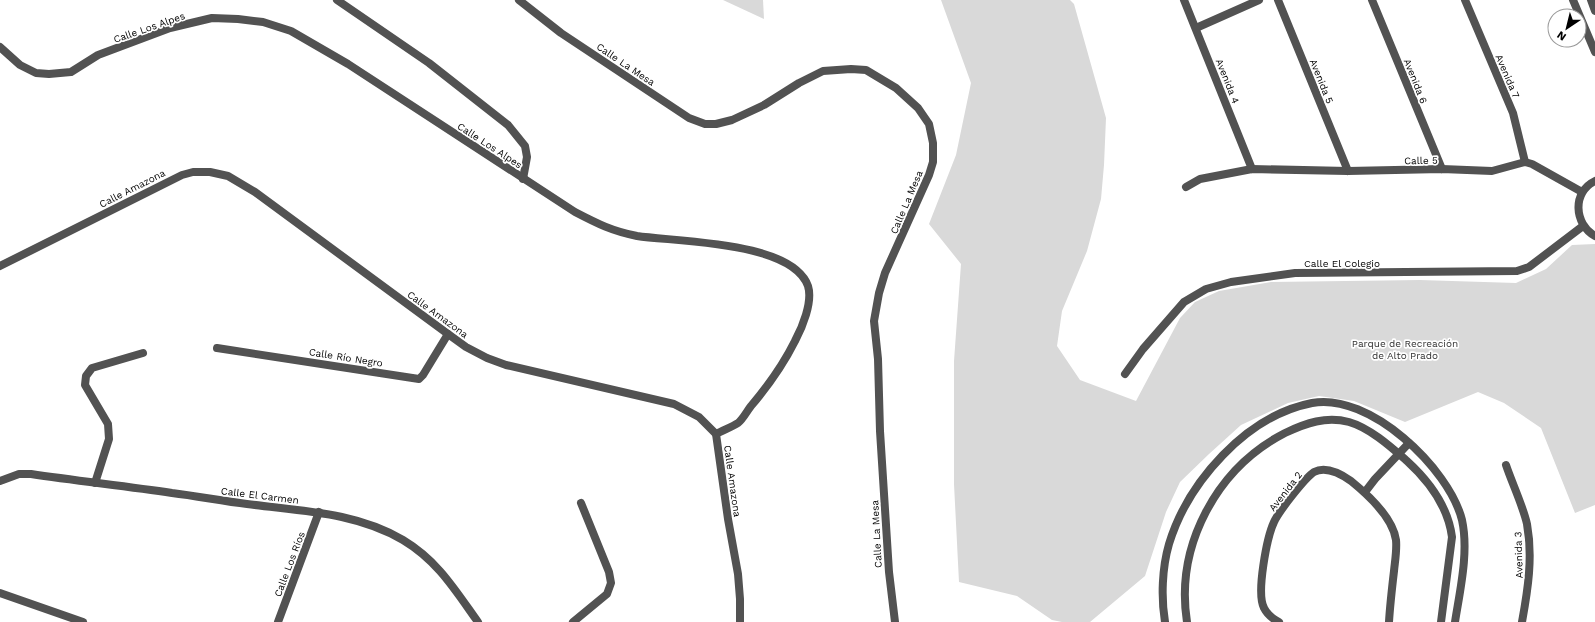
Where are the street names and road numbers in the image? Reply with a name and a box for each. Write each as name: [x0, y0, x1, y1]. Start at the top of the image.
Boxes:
street label: Calle Los Alpes: [112, 10, 186, 45]
street label: Calle La Mesa: [595, 41, 657, 88]
street label: Avenida 7: [1493, 53, 1522, 100]
street label: Avenida 4: [1214, 57, 1241, 105]
street label: Avenida 5: [1308, 57, 1336, 105]
street label: Avenida 6: [1402, 57, 1429, 105]
street label: Calle Los Alpes: [455, 120, 524, 170]
street label: Calle 5: [1404, 155, 1438, 166]
street label: Calle Amazona: [98, 167, 167, 210]
street label: Calle La Mesa: [888, 169, 925, 236]
street label: Calle El Colegio: [1304, 258, 1380, 269]
street label: Calle Amazona: [405, 289, 470, 340]
street label: Calle Río Negro: [308, 346, 384, 369]
street label: Calle Amazona: [722, 444, 743, 518]
street label: Avenida 2: [1267, 469, 1304, 513]
street label: Calle El Carmen: [220, 485, 300, 506]
street label: Calle La Mesa: [869, 499, 884, 568]
street label: Calle Los Ríos: [272, 530, 307, 598]
street label: Avenida 3: [1512, 531, 1525, 579]

